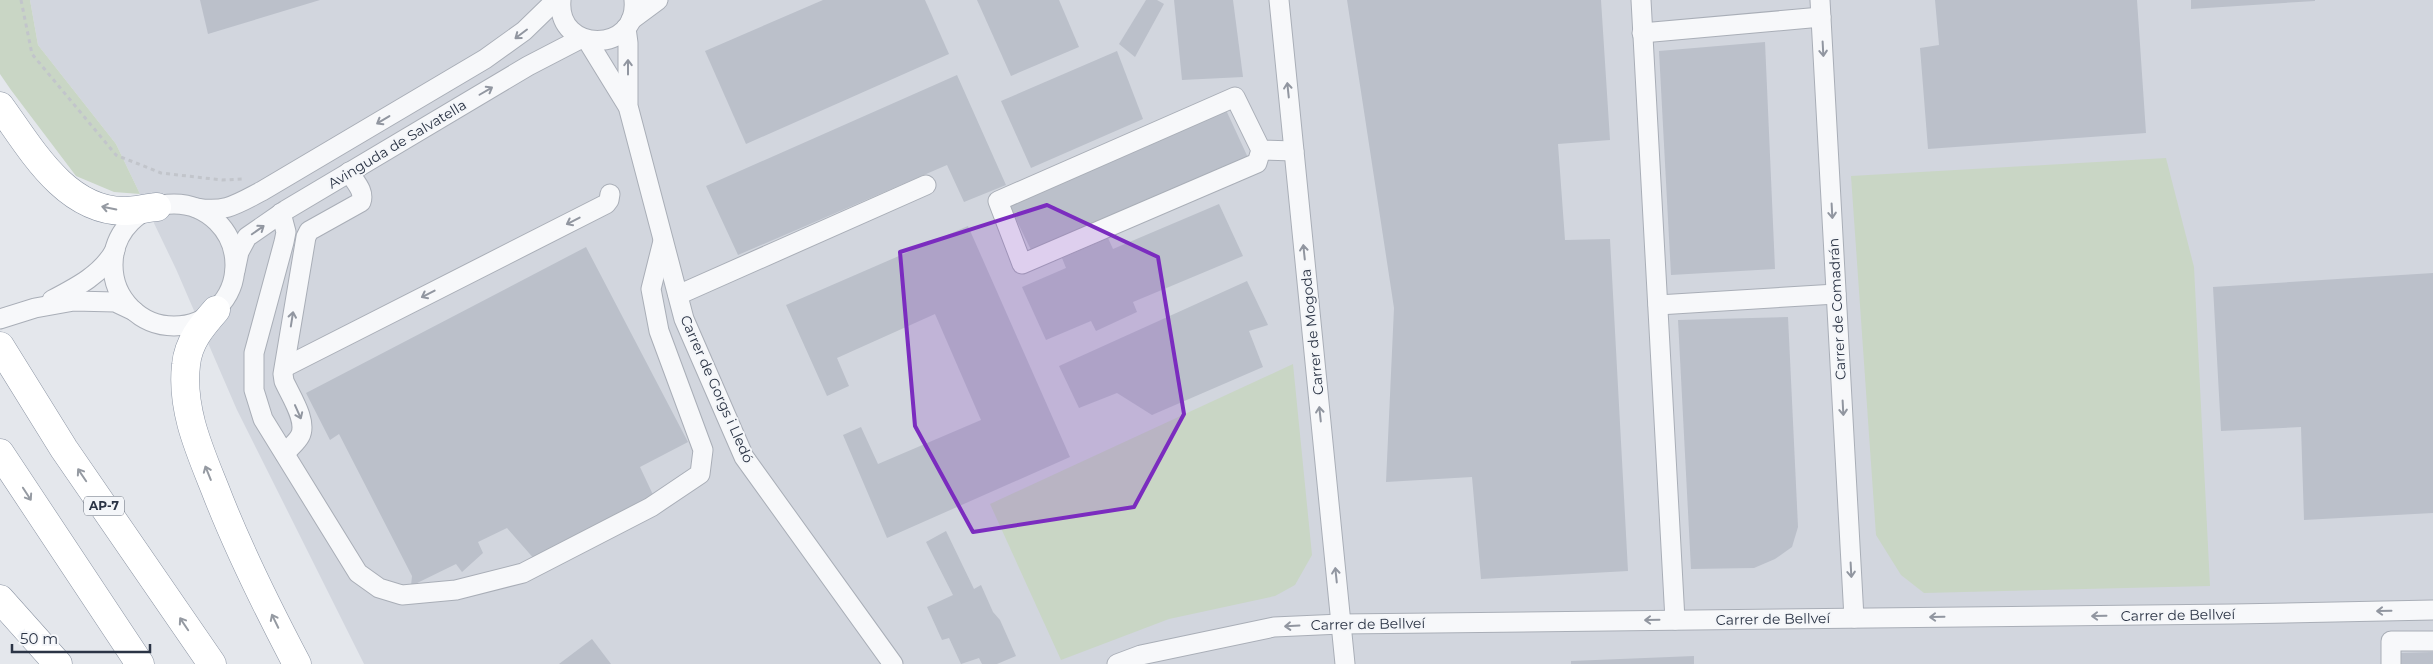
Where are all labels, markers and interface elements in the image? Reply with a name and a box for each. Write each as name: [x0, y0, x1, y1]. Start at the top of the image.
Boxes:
one-way arrow: [515, 28, 528, 39]
one-way arrow: [1818, 40, 1827, 56]
one-way arrow: [623, 59, 633, 75]
one-way arrow: [1283, 82, 1293, 98]
one-way arrow: [479, 86, 493, 96]
street label: Avinguda de Salvatella: [324, 95, 470, 193]
one-way arrow: [376, 115, 390, 125]
one-way arrow: [101, 203, 117, 212]
one-way arrow: [1827, 203, 1836, 219]
one-way arrow: [565, 216, 580, 226]
one-way arrow: [250, 225, 264, 235]
street label: Carrer de Comadrán: [1824, 238, 1850, 380]
one-way arrow: [1299, 244, 1309, 260]
street label: Carrer de Mogoda: [1296, 268, 1328, 396]
one-way arrow: [421, 290, 436, 299]
one-way arrow: [287, 311, 297, 327]
street label: Carrer de Gorgs i Lledó: [676, 312, 758, 466]
one-way arrow: [1838, 400, 1847, 416]
one-way arrow: [293, 404, 303, 419]
one-way arrow: [1315, 406, 1325, 422]
one-way arrow: [203, 465, 212, 481]
one-way arrow: [77, 469, 87, 483]
one-way arrow: [22, 487, 32, 501]
road number: AP-7: [84, 496, 124, 516]
one-way arrow: [1847, 562, 1856, 578]
one-way arrow: [1331, 567, 1341, 583]
street label: Carrer de Bellveí: [2121, 605, 2237, 625]
one-way arrow: [2377, 606, 2393, 616]
street label: Carrer de Bellveí: [1716, 609, 1832, 629]
one-way arrow: [2092, 611, 2108, 620]
one-way arrow: [1929, 612, 1946, 622]
one-way arrow: [270, 614, 279, 629]
street label: Carrer de Bellveí: [1311, 614, 1427, 634]
one-way arrow: [1644, 616, 1660, 625]
one-way arrow: [179, 617, 189, 631]
scale bar: [12, 622, 150, 654]
one-way arrow: [1285, 622, 1301, 631]
text: 50 m: [20, 629, 58, 648]

